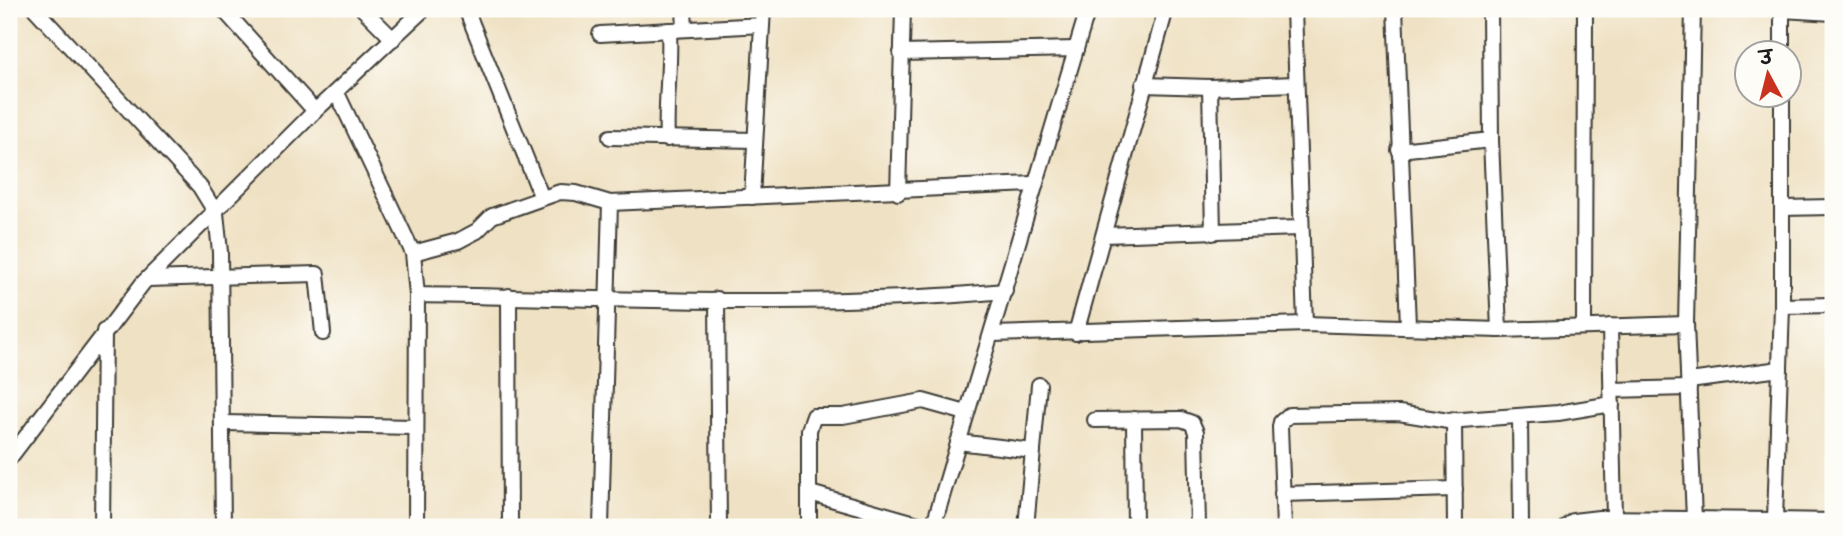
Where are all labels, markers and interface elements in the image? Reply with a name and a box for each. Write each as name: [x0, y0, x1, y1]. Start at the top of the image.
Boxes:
north arrow: [1734, 38, 1804, 108]
text: उ: [1756, 45, 1776, 71]

